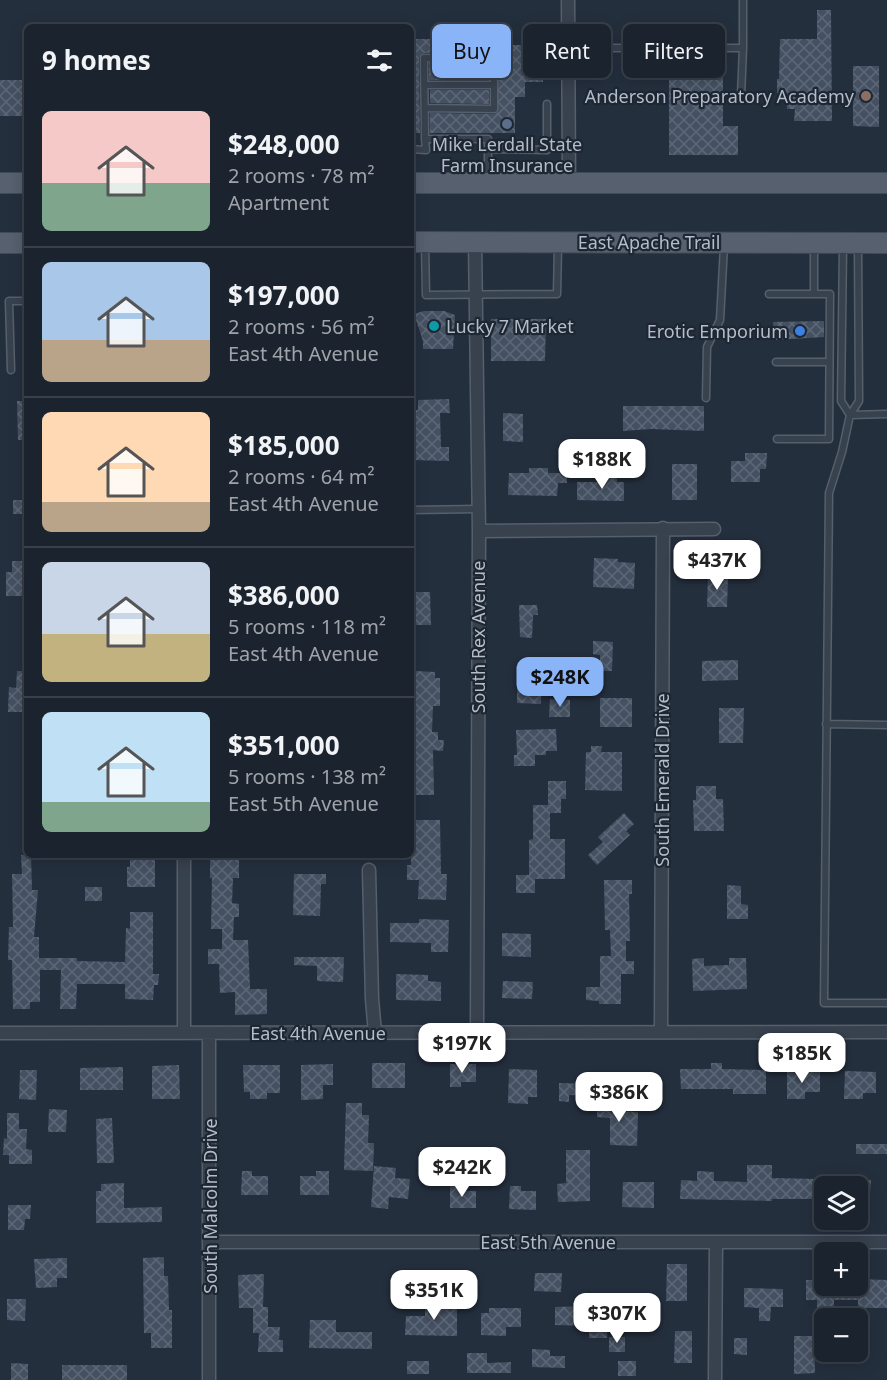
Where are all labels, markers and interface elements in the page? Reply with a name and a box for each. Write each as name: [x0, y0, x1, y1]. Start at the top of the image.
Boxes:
chip: Buy: [432, 24, 511, 78]
chip: Rent: [523, 24, 611, 78]
chip: Filters: [623, 24, 725, 78]
text: 9 homes: [42, 42, 151, 78]
icon: filters: [363, 44, 396, 77]
place label: Anderson Preparatory Academy: [585, 84, 855, 108]
marker: Anderson Preparatory Academy: [859, 89, 873, 103]
marker: Mike Lerdall State Farm Insurance: [500, 117, 514, 131]
text: $248,000: [228, 126, 340, 162]
place label: Mike Lerdall State Farm Insurance: [432, 132, 582, 177]
icon: home: [90, 135, 162, 207]
text: 2 rooms · 78 m²: [228, 162, 375, 189]
text: Apartment: [228, 189, 329, 216]
street label: East Apache Trail: [578, 230, 720, 254]
text: $197,000: [228, 277, 340, 313]
icon: home: [90, 286, 162, 358]
text: 2 rooms · 56 m²: [228, 313, 375, 340]
place label: Lucky 7 Market: [446, 314, 574, 338]
marker: Lucky 7 Market: [427, 319, 441, 333]
place label: Erotic Emporium: [647, 319, 788, 343]
marker: Erotic Emporium: [793, 324, 807, 338]
text: East 4th Avenue: [228, 340, 379, 367]
text: $185,000: [228, 427, 340, 463]
icon: home: [90, 436, 162, 508]
pin: $188K: [560, 439, 644, 490]
text: $188K: [572, 445, 632, 472]
text: 2 rooms · 64 m²: [228, 463, 375, 490]
text: East 4th Avenue: [228, 490, 379, 517]
pin: $437K: [675, 540, 759, 591]
text: $437K: [687, 546, 747, 573]
street label: South Rex Avenue: [466, 561, 490, 713]
text: $386,000: [228, 577, 340, 613]
icon: home: [90, 586, 162, 658]
text: 5 rooms · 118 m²: [228, 613, 386, 640]
text: East 4th Avenue: [228, 640, 379, 667]
pin: $248K: [518, 657, 602, 708]
text: $248K: [530, 663, 590, 690]
street label: South Emerald Drive: [650, 693, 674, 867]
text: $351,000: [228, 727, 340, 763]
icon: home: [90, 736, 162, 808]
text: 5 rooms · 138 m²: [228, 763, 386, 790]
text: East 5th Avenue: [228, 790, 379, 817]
street label: East 4th Avenue: [250, 1021, 386, 1045]
pin: $197K: [420, 1023, 504, 1074]
text: $197K: [432, 1029, 492, 1056]
pin: $185K: [760, 1033, 844, 1084]
text: $185K: [772, 1039, 832, 1066]
pin: $386K: [577, 1072, 661, 1123]
text: $386K: [589, 1078, 649, 1105]
street label: South Malcolm Drive: [198, 1118, 222, 1294]
pin: $242K: [420, 1147, 504, 1198]
text: $242K: [432, 1153, 492, 1180]
map controls: [814, 1176, 868, 1362]
button: layers: [814, 1176, 868, 1230]
street label: East 5th Avenue: [480, 1230, 616, 1254]
button: +: [814, 1242, 868, 1296]
pin: $351K: [392, 1270, 476, 1321]
text: $351K: [404, 1276, 464, 1303]
pin: $307K: [575, 1293, 659, 1344]
text: $307K: [587, 1299, 647, 1326]
button: −: [814, 1308, 868, 1362]

